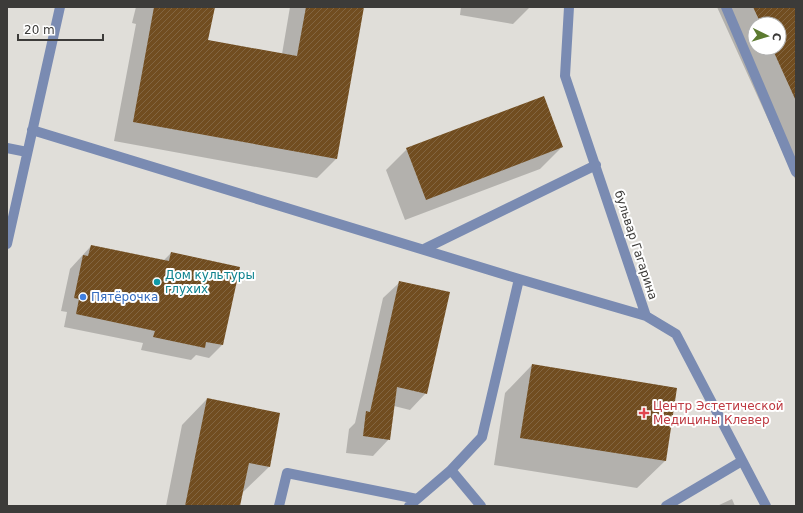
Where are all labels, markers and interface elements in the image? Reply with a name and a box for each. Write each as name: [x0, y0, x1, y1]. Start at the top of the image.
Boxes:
scale bar: [18, 16, 103, 42]
north arrow: [747, 16, 787, 56]
text: 20 m: [24, 23, 55, 37]
text: С: [770, 32, 783, 41]
street label: бульвар Гагарина: [612, 189, 660, 301]
place label: Дом культуры глухих: [165, 268, 255, 296]
marker: Дом культуры глухих: [152, 277, 162, 287]
place label: Пятёрочка: [91, 290, 158, 304]
marker: Пятёрочка: [78, 292, 88, 302]
place label: Центр Эстетической Медицины Клевер: [653, 399, 784, 427]
marker: Центр Эстетической Медицины Клевер: [638, 407, 650, 419]

